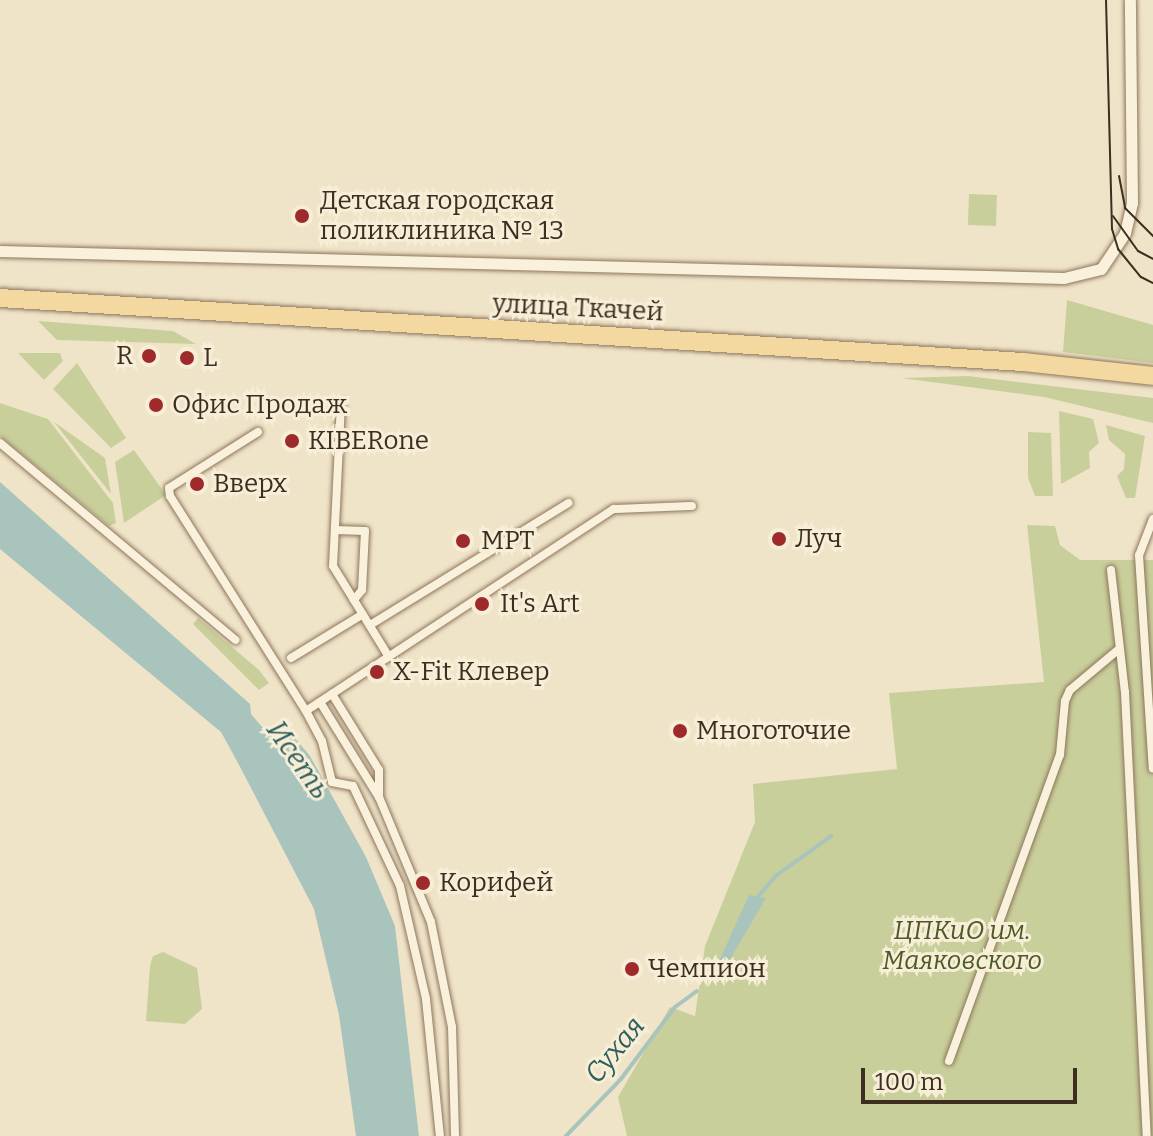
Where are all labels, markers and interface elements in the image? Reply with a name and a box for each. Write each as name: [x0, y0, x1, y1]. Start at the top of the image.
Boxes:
place label: Детская городская поликлиника № 13: [320, 185, 564, 246]
marker: Детская городская поликлиника № 13: [291, 205, 313, 227]
street label: улица Ткачей: [492, 288, 664, 328]
place label: R: [116, 340, 133, 372]
place label: L: [203, 342, 217, 374]
marker: R: [140, 347, 158, 365]
marker: L: [178, 349, 196, 367]
place label: Офис Продаж: [172, 389, 347, 421]
marker: Офис Продаж: [147, 396, 165, 414]
place label: KIBERone: [308, 425, 429, 457]
marker: KIBERone: [283, 432, 301, 450]
place label: Вверх: [213, 468, 287, 500]
marker: Вверх: [188, 475, 206, 493]
place label: Луч: [795, 523, 842, 555]
place label: МРТ: [481, 525, 534, 557]
marker: МРТ: [452, 530, 474, 552]
marker: Луч: [770, 530, 788, 548]
place label: It's Art: [500, 588, 580, 620]
marker: It's Art: [471, 593, 493, 615]
place label: X-Fit Клевер: [393, 656, 550, 688]
marker: X-Fit Клевер: [368, 663, 386, 681]
water label: Исеть: [259, 715, 337, 805]
place label: Многоточие: [696, 715, 851, 747]
marker: Многоточие: [671, 722, 689, 740]
place label: Корифей: [439, 867, 554, 899]
marker: Корифей: [414, 874, 432, 892]
park label: ЦПКиО им. Маяковского: [882, 915, 1042, 976]
place label: Чемпион: [648, 953, 766, 985]
marker: Чемпион: [623, 960, 641, 978]
water label: Сухая: [578, 1010, 652, 1090]
scale bar: [865, 1052, 1081, 1102]
text: 100 m: [875, 1068, 943, 1096]

